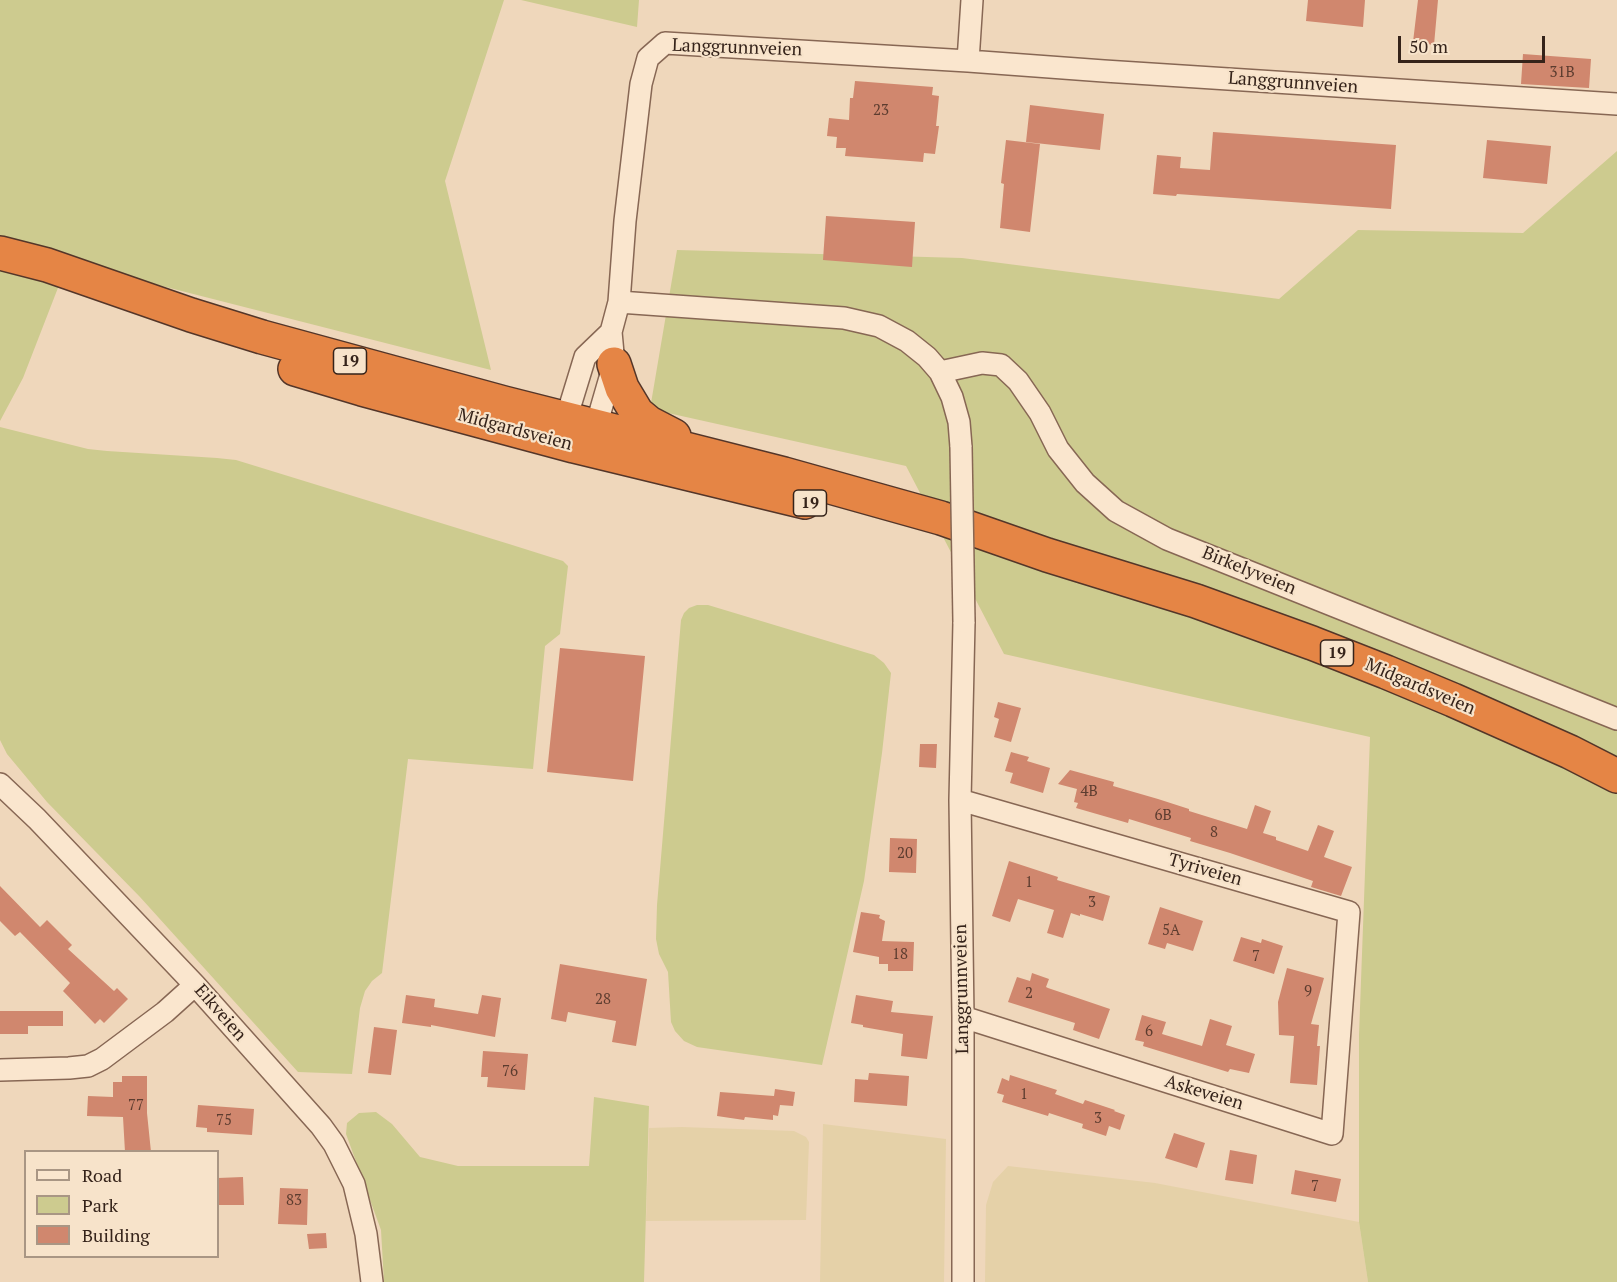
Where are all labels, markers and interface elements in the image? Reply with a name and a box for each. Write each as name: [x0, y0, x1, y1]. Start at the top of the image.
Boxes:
scale bar: [1401, 24, 1548, 62]
text: 50 m: [1409, 34, 1448, 58]
street label: Langgrunnveien: [672, 35, 802, 61]
house number: 31B: [1549, 64, 1575, 82]
street label: Langgrunnveien: [1227, 68, 1359, 98]
house number: 23: [873, 102, 889, 120]
road number: 19: [334, 348, 366, 374]
street label: Midgardsveien: [456, 404, 574, 456]
road number: 19: [794, 490, 826, 516]
street label: Birkelyveien: [1199, 542, 1299, 600]
road number: 19: [1320, 640, 1354, 666]
street label: Midgardsveien: [1362, 654, 1478, 720]
house number: 4B: [1080, 783, 1098, 801]
house number: 6B: [1154, 807, 1172, 825]
house number: 8: [1210, 824, 1218, 842]
house number: 20: [897, 845, 913, 863]
street label: Tyriveien: [1166, 849, 1244, 891]
house number: 1: [1025, 874, 1033, 892]
house number: 3: [1088, 894, 1096, 912]
house number: 5A: [1162, 922, 1180, 940]
street label: Langgrunnveien: [950, 924, 974, 1054]
house number: 18: [892, 946, 908, 964]
house number: 7: [1252, 948, 1260, 966]
street label: Eikveien: [189, 980, 251, 1046]
house number: 9: [1304, 983, 1312, 1001]
house number: 2: [1025, 985, 1033, 1003]
house number: 28: [595, 991, 611, 1009]
house number: 6: [1145, 1023, 1153, 1041]
house number: 76: [502, 1063, 518, 1081]
street label: Askeveien: [1162, 1071, 1246, 1115]
house number: 1: [1020, 1086, 1028, 1104]
house number: 77: [128, 1097, 144, 1115]
house number: 3: [1094, 1110, 1102, 1128]
house number: 75: [216, 1112, 232, 1130]
legend: [24, 1150, 219, 1258]
text: Road: [82, 1163, 122, 1187]
house number: 7: [1311, 1178, 1319, 1196]
house number: 83: [286, 1192, 302, 1210]
text: Park: [82, 1193, 118, 1217]
text: Building: [82, 1223, 150, 1247]

